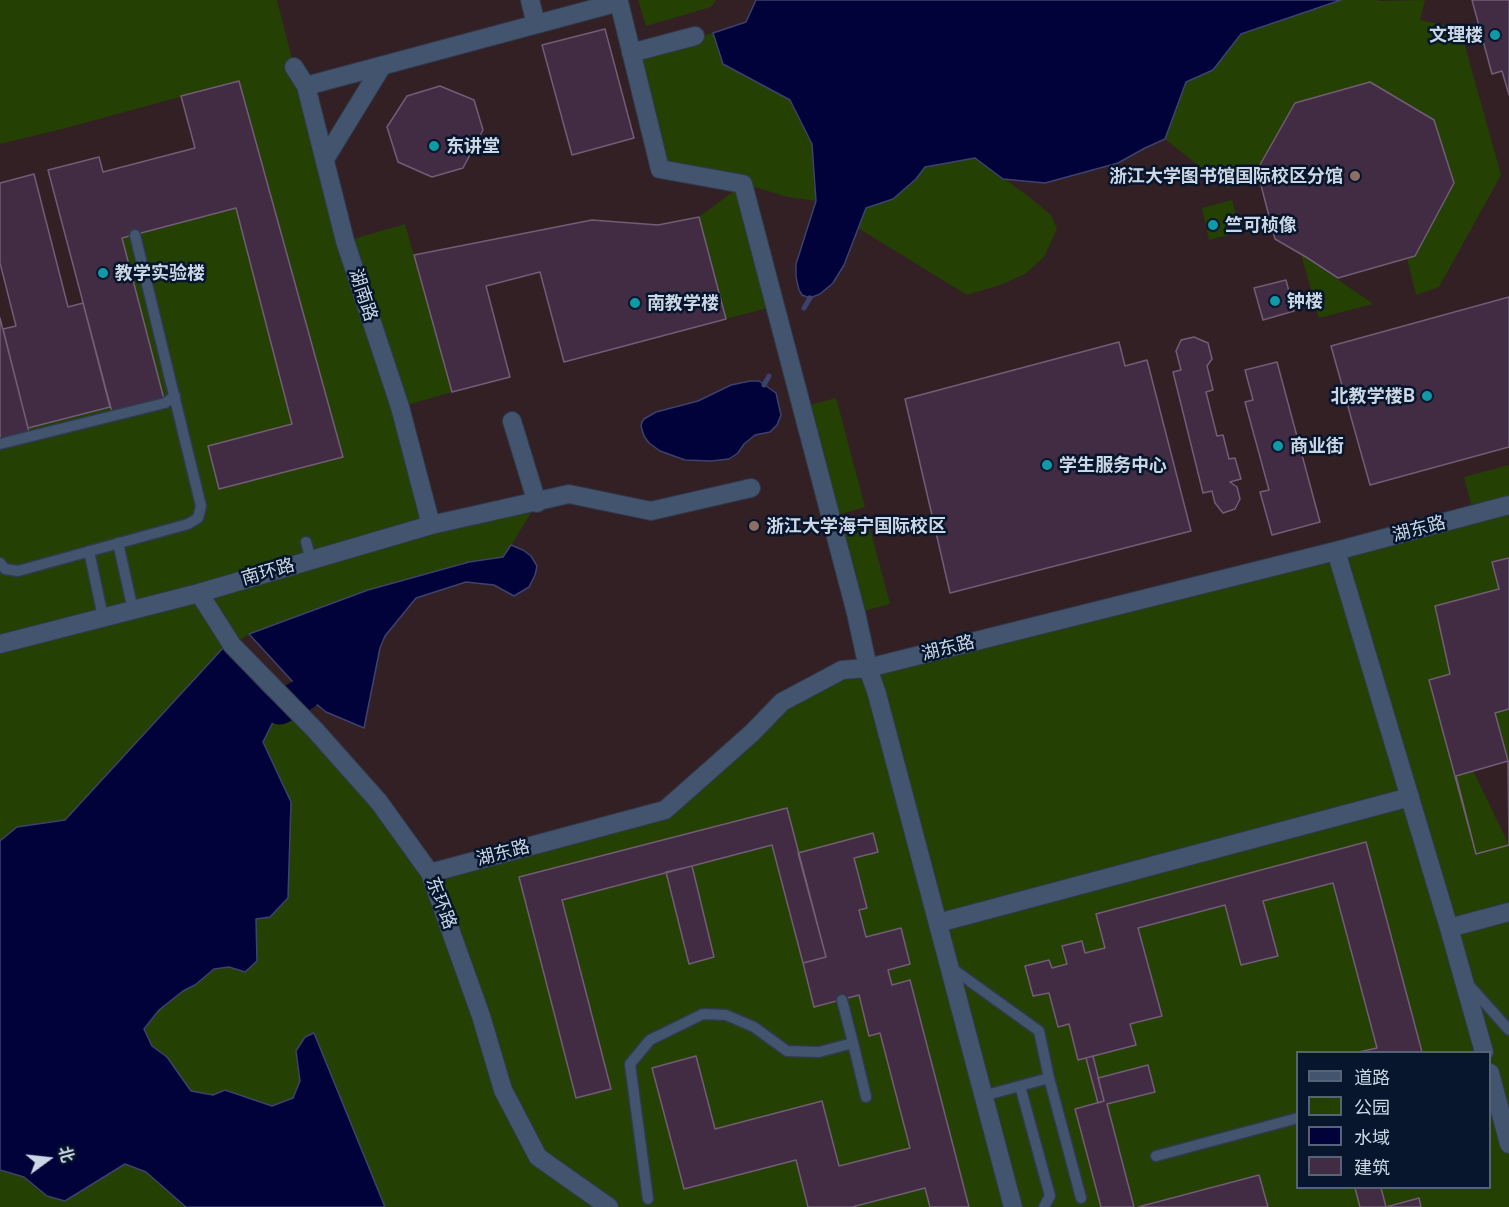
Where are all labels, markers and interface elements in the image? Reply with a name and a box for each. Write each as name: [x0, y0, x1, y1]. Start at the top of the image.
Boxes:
place label: 文理楼: [1429, 24, 1483, 46]
marker: 文理楼: [1488, 28, 1502, 42]
place label: 东讲堂: [446, 135, 500, 157]
marker: 东讲堂: [427, 139, 441, 153]
place label: 浙江大学图书馆国际校区分馆: [1109, 165, 1343, 187]
marker: 浙江大学图书馆国际校区分馆: [1348, 169, 1362, 183]
place label: 竺可桢像: [1225, 214, 1297, 236]
marker: 竺可桢像: [1206, 218, 1220, 232]
place label: 教学实验楼: [115, 262, 205, 284]
marker: 教学实验楼: [96, 266, 110, 280]
street label: 湖南路: [344, 266, 382, 324]
place label: 钟楼: [1287, 290, 1323, 312]
place label: 南教学楼: [647, 292, 719, 314]
marker: 钟楼: [1268, 294, 1282, 308]
marker: 南教学楼: [628, 296, 642, 310]
place label: 北教学楼B: [1331, 385, 1415, 407]
marker: 北教学楼B: [1420, 389, 1434, 403]
place label: 商业街: [1290, 435, 1344, 457]
marker: 商业街: [1271, 439, 1285, 453]
place label: 学生服务中心: [1059, 454, 1167, 476]
marker: 学生服务中心: [1040, 458, 1054, 472]
street label: 湖东路: [1390, 512, 1448, 546]
place label: 浙江大学海宁国际校区: [766, 515, 946, 537]
marker: 浙江大学海宁国际校区: [747, 519, 761, 533]
street label: 南环路: [239, 554, 297, 590]
street label: 湖东路: [919, 631, 977, 665]
street label: 湖东路: [474, 836, 532, 870]
street label: 东环路: [421, 874, 461, 932]
legend: [1296, 1051, 1491, 1189]
text: 道路: [1354, 1067, 1390, 1088]
text: 公园: [1354, 1097, 1390, 1118]
text: 水域: [1354, 1127, 1390, 1148]
north arrow: [18, 1129, 78, 1189]
text: 北: [55, 1144, 77, 1164]
text: 建筑: [1354, 1157, 1390, 1178]

